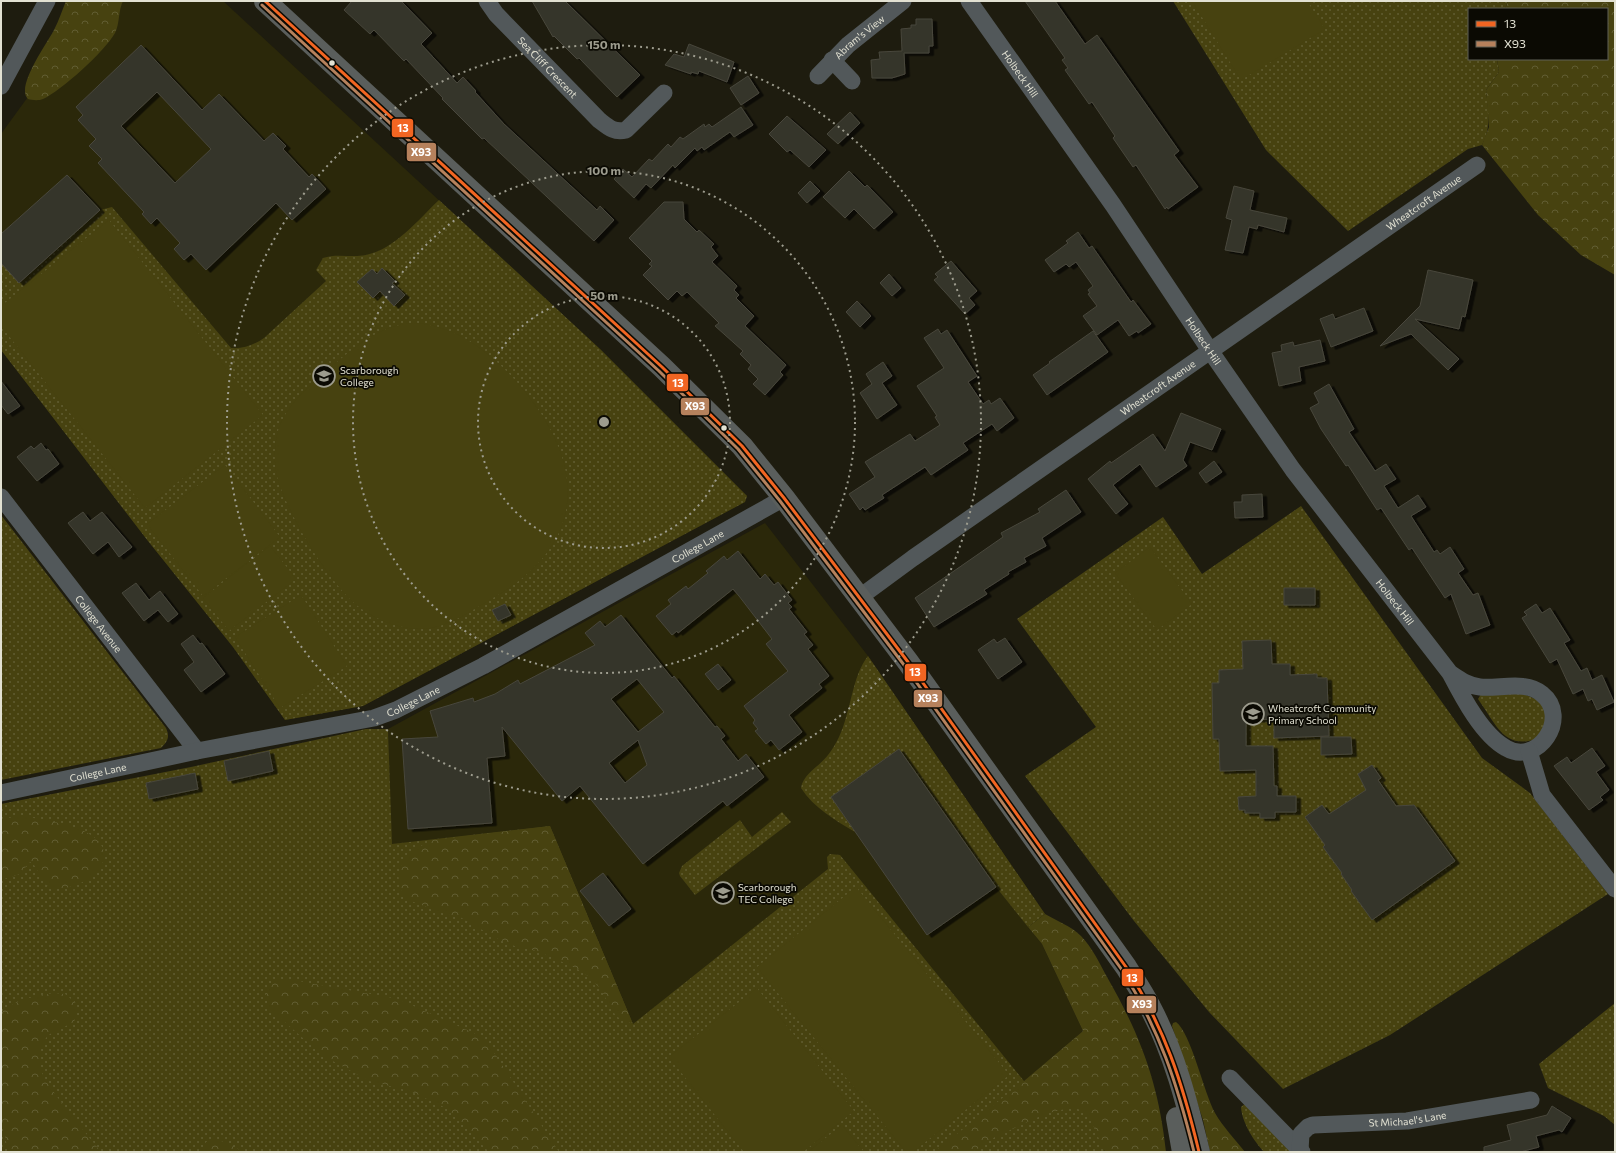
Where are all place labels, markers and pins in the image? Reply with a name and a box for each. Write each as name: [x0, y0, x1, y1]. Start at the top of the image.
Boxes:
unlabelled marker: [327, 58, 337, 68]
school or university icon: Scarborough College: [311, 363, 337, 389]
place label: Scarborough College: [340, 364, 398, 388]
centre of rings: [597, 415, 611, 429]
unlabelled marker: [719, 423, 729, 433]
school or university icon: Wheatcroft Community Primary School: [1240, 701, 1266, 727]
place label: Wheatcroft Community Primary School: [1268, 702, 1377, 726]
school or university icon: Scarborough TEC College: [710, 880, 736, 906]
place label: Scarborough TEC College: [738, 881, 796, 905]

